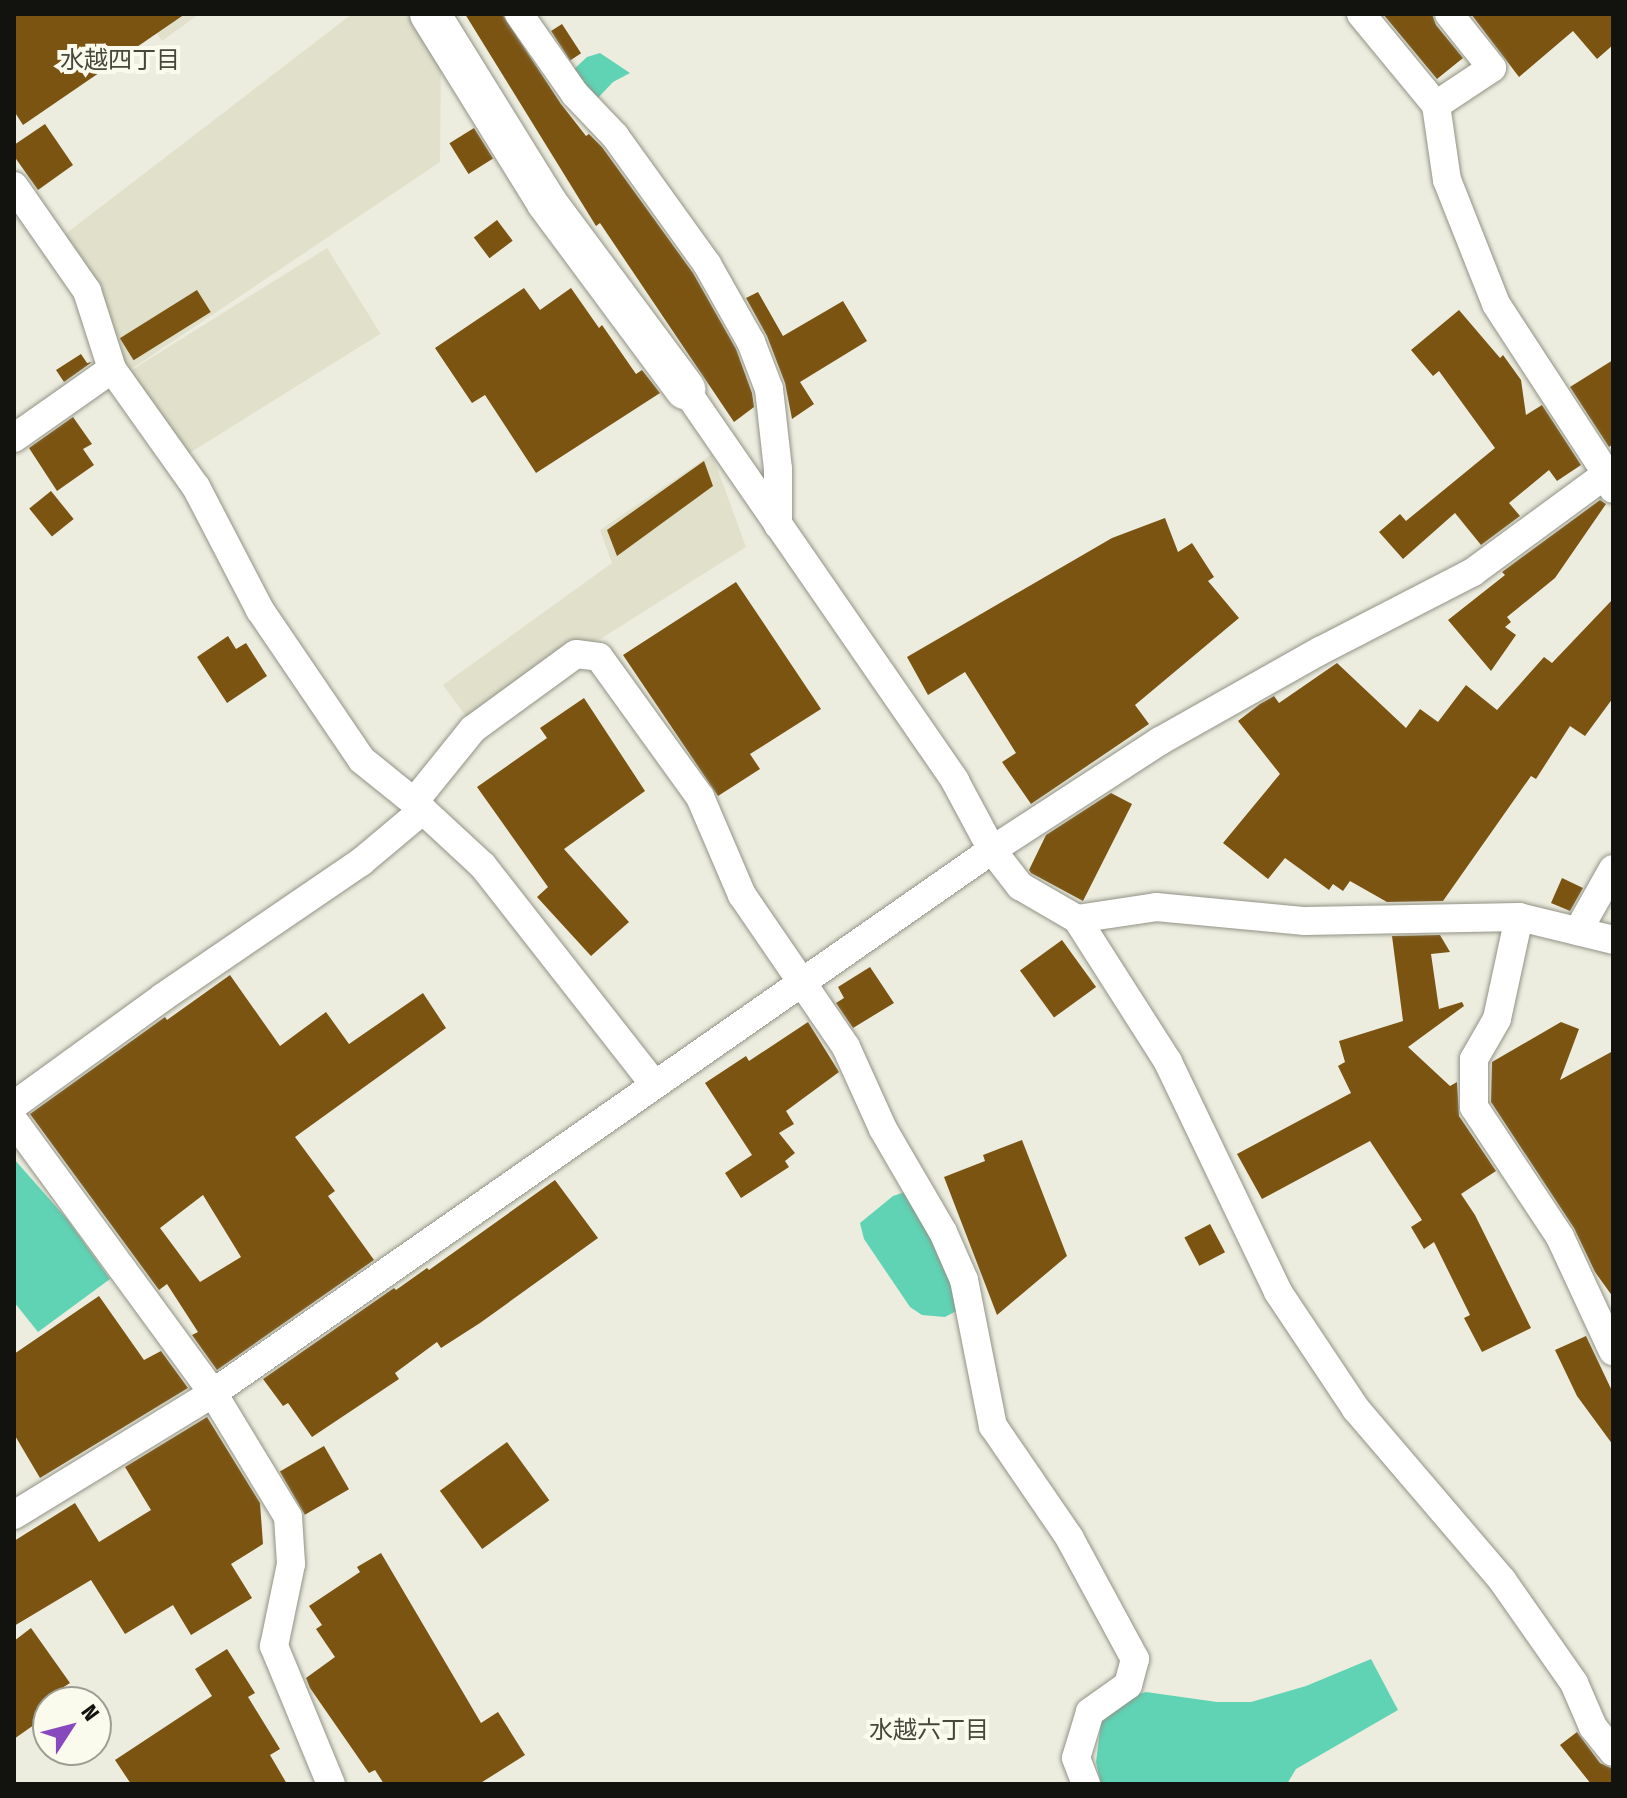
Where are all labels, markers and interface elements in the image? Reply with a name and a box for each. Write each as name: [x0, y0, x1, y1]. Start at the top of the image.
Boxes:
district label: 水越四丁目: [60, 47, 180, 75]
north arrow: [32, 1686, 112, 1766]
text: N: [75, 1700, 105, 1726]
district label: 水越六丁目: [869, 1717, 989, 1745]

